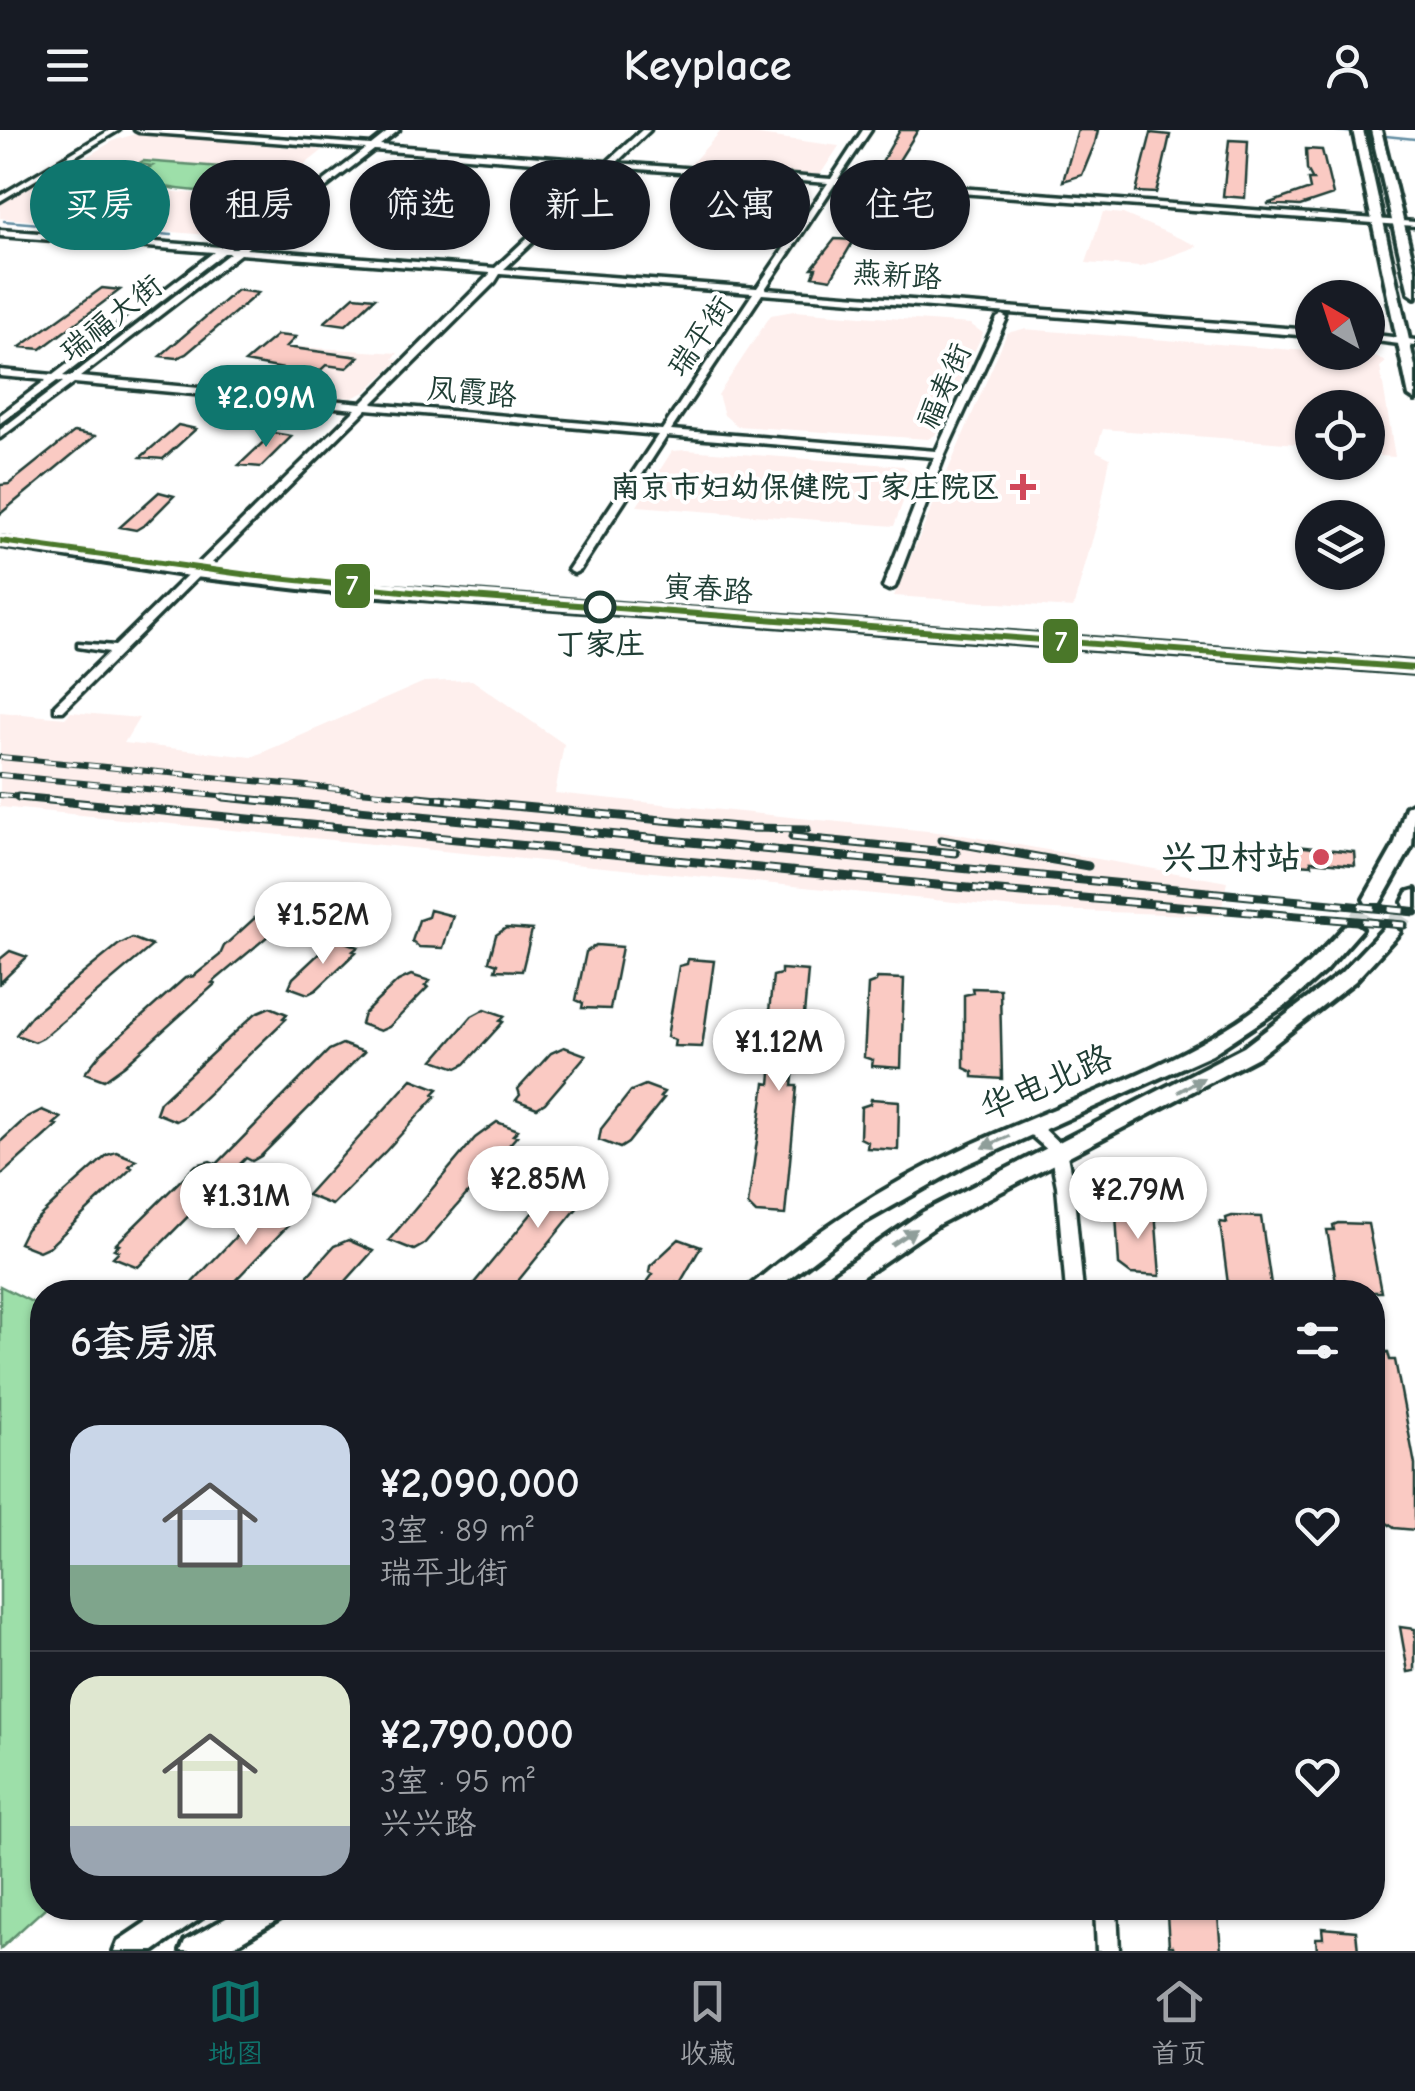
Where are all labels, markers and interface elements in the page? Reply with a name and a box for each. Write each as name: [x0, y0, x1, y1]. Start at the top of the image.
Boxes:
icon: menu: [40, 38, 95, 93]
icon: person: [1320, 38, 1375, 93]
text: Keyplace: [623, 39, 792, 91]
chip: 买房: [30, 160, 170, 250]
chip: 租房: [190, 160, 330, 250]
chip: 筛选: [350, 160, 490, 250]
chip: 新上: [510, 160, 650, 250]
chip: 公寓: [670, 160, 810, 250]
chip: 住宅: [830, 160, 970, 250]
street label: 燕新路: [851, 255, 943, 296]
street label: 瑞福大街: [53, 268, 169, 369]
north arrow: [1295, 280, 1385, 370]
map controls: [1295, 280, 1385, 590]
street label: 瑞平街: [660, 289, 741, 383]
street label: 福寿街: [910, 338, 979, 434]
pin: ¥2.09M: [185, 365, 347, 450]
street label: 凤霞路: [426, 371, 518, 414]
text: ¥2.09M: [217, 379, 315, 416]
button: locate: [1295, 390, 1385, 480]
place label: 南京市妇幼保健院丁家庄院区: [610, 470, 1000, 505]
marker: 南京市妇幼保健院丁家庄院区: [1010, 474, 1036, 500]
button: layers: [1295, 500, 1385, 590]
line badge: 7: [333, 562, 372, 610]
street label: 寅春路: [662, 569, 754, 610]
text: 7: [346, 570, 359, 602]
marker: 丁家庄: [585, 592, 615, 622]
line badge: 7: [1041, 617, 1080, 665]
text: 7: [1055, 626, 1068, 658]
place label: 丁家庄: [555, 627, 645, 662]
place label: 兴卫村站: [1161, 837, 1301, 878]
marker: 兴卫村站: [1310, 846, 1332, 868]
pin: ¥1.52M: [242, 882, 404, 967]
text: ¥1.52M: [277, 896, 369, 933]
pin: ¥1.12M: [698, 1009, 860, 1094]
text: ¥1.12M: [735, 1023, 823, 1060]
street label: 华电北路: [974, 1036, 1119, 1129]
one-way arrow: [1176, 1077, 1205, 1094]
one-way arrow: [981, 1134, 1011, 1150]
pin: ¥2.85M: [457, 1146, 619, 1231]
pin: ¥2.79M: [1057, 1157, 1219, 1242]
text: ¥2.85M: [490, 1160, 586, 1197]
pin: ¥1.31M: [165, 1163, 327, 1248]
text: ¥2.79M: [1091, 1171, 1185, 1208]
text: ¥1.31M: [202, 1177, 290, 1214]
one-way arrow: [890, 1228, 917, 1246]
icon: filters: [1290, 1313, 1345, 1368]
text: 6套房源: [70, 1318, 218, 1367]
text: ¥2,090,000: [380, 1459, 580, 1508]
icon: home: [150, 1465, 270, 1585]
icon: heart: [1290, 1498, 1345, 1553]
text: 3室 · 89 m²: [380, 1512, 534, 1549]
text: 瑞平北街: [380, 1554, 508, 1591]
text: ¥2,790,000: [380, 1710, 574, 1759]
icon: home: [150, 1716, 270, 1836]
icon: heart: [1290, 1749, 1345, 1804]
text: 3室 · 95 m²: [380, 1763, 535, 1800]
text: 兴兴路: [380, 1805, 476, 1842]
tab: 地图: [208, 1974, 264, 2071]
tab: 收藏: [679, 1974, 735, 2071]
tab: 首页: [1151, 1974, 1207, 2071]

